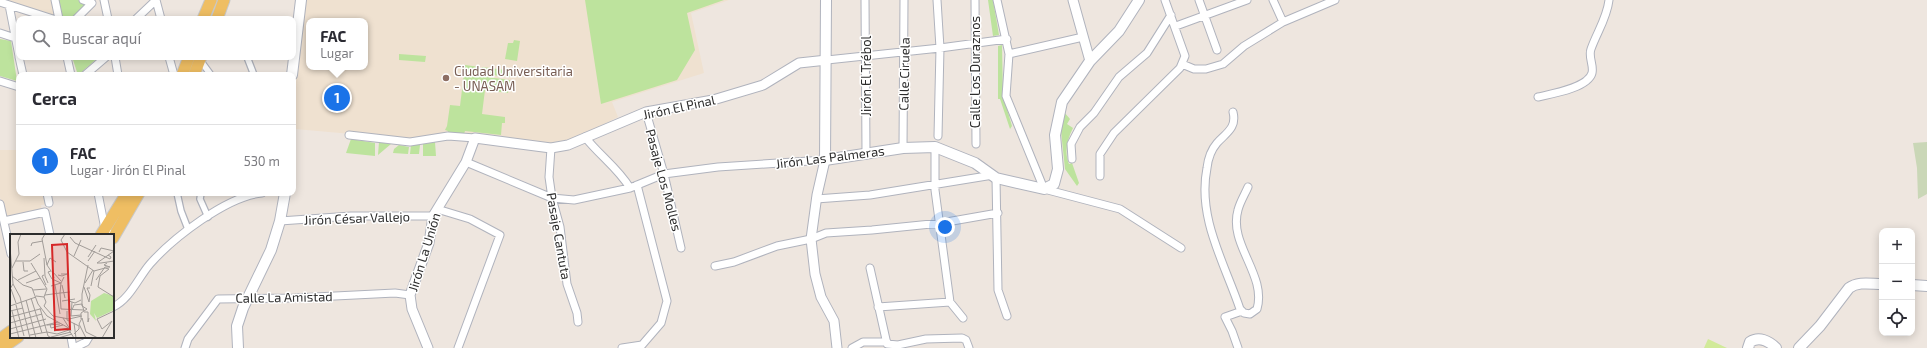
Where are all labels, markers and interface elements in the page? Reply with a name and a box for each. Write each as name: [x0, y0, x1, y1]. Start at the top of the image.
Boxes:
search box: [16, 16, 296, 60]
street label: Calle Los Duraznos: [967, 16, 983, 128]
popup: [306, 18, 368, 70]
icon: search: [30, 27, 52, 49]
text: FAC: [320, 27, 346, 45]
text: Buscar aquí: [62, 29, 141, 47]
street label: Jirón El Trébol: [858, 35, 874, 116]
street label: Calle Ciruela: [895, 37, 913, 111]
text: Lugar: [320, 45, 354, 61]
place label: Ciudad Universitaria - UNASAM: [454, 63, 573, 94]
marker: Ciudad Universitaria - UNASAM: [441, 73, 451, 83]
pin: 1: [324, 83, 350, 113]
text: Cerca: [32, 88, 77, 108]
street label: Jirón El Pinal: [641, 91, 717, 122]
street label: Pasaje Los Molles: [643, 127, 685, 233]
street label: Jirón Las Palmeras: [775, 142, 885, 172]
text: FAC: [70, 144, 96, 162]
text: 1: [42, 153, 48, 169]
text: 530 m: [244, 153, 280, 169]
text: Lugar · Jirón El Pinal: [70, 162, 186, 178]
street label: Pasaje Cantuta: [543, 191, 575, 281]
street label: Jirón César Vallejo: [304, 208, 410, 228]
street label: Jirón La Unión: [404, 211, 444, 293]
your location: [935, 217, 955, 237]
map controls: [1879, 228, 1915, 336]
button: +: [1879, 228, 1915, 264]
inset map: [10, 234, 114, 338]
button: −: [1879, 264, 1915, 300]
street label: Calle La Amistad: [235, 288, 333, 306]
button: locate: [1879, 300, 1915, 336]

